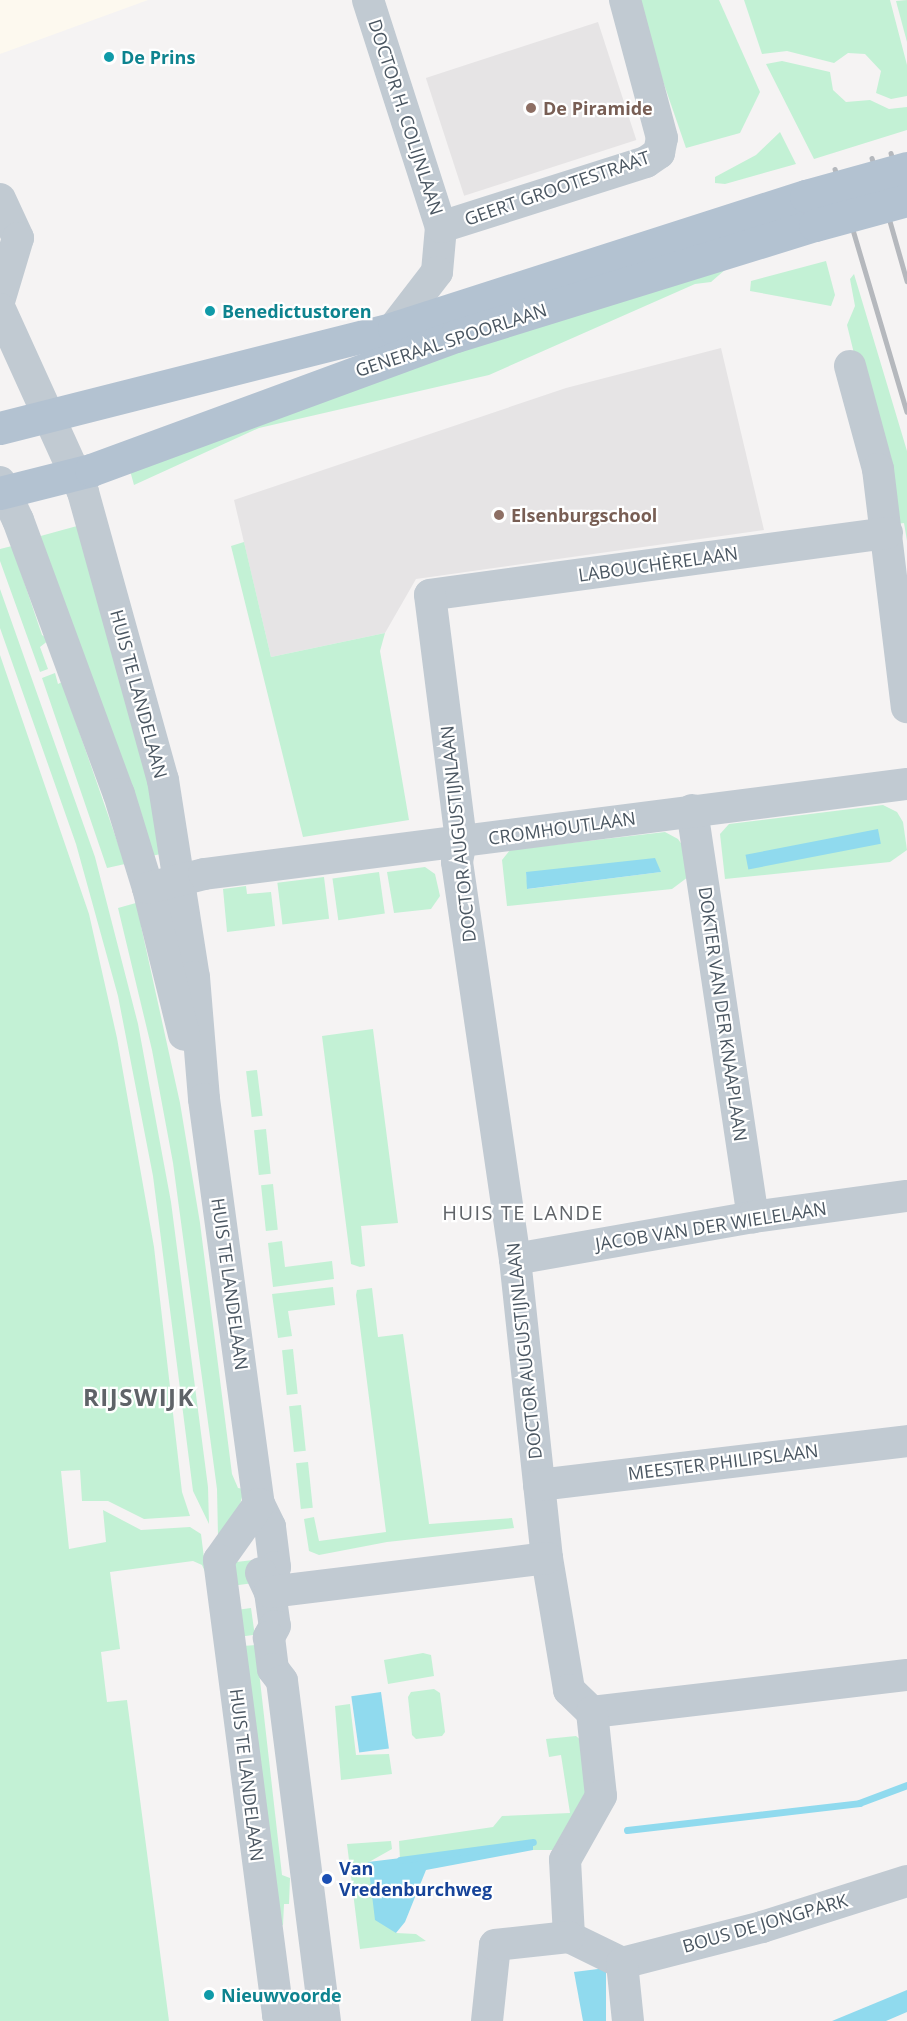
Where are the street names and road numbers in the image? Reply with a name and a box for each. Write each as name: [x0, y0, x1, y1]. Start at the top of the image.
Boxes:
street label: DOCTOR H. COLIJNLAAN: [364, 16, 448, 218]
street label: GEERT GROOTESTRAAT: [462, 146, 652, 230]
street label: GENERAAL SPOORLAAN: [353, 299, 549, 381]
street label: LABOUCHÈRELAAN: [577, 542, 739, 586]
street label: HUIS TE LANDELAAN: [106, 607, 172, 781]
street label: DOCTOR AUGUSTIJNLAAN: [436, 725, 480, 943]
street label: CROMHOUTLAAN: [487, 807, 637, 849]
street label: DOKTER VAN DER KNAAPLAAN: [694, 885, 752, 1143]
street label: HUIS TE LANDELAAN: [207, 1197, 253, 1371]
street label: JACOB VAN DER WIELELAAN: [594, 1197, 828, 1255]
street label: DOCTOR AUGUSTIJNLAAN: [502, 1242, 546, 1460]
street label: MEESTER PHILIPSLAAN: [627, 1440, 819, 1484]
street label: HUIS TE LANDELAAN: [226, 1687, 268, 1863]
street label: BOUS DE JONGPARK: [680, 1889, 850, 1957]

